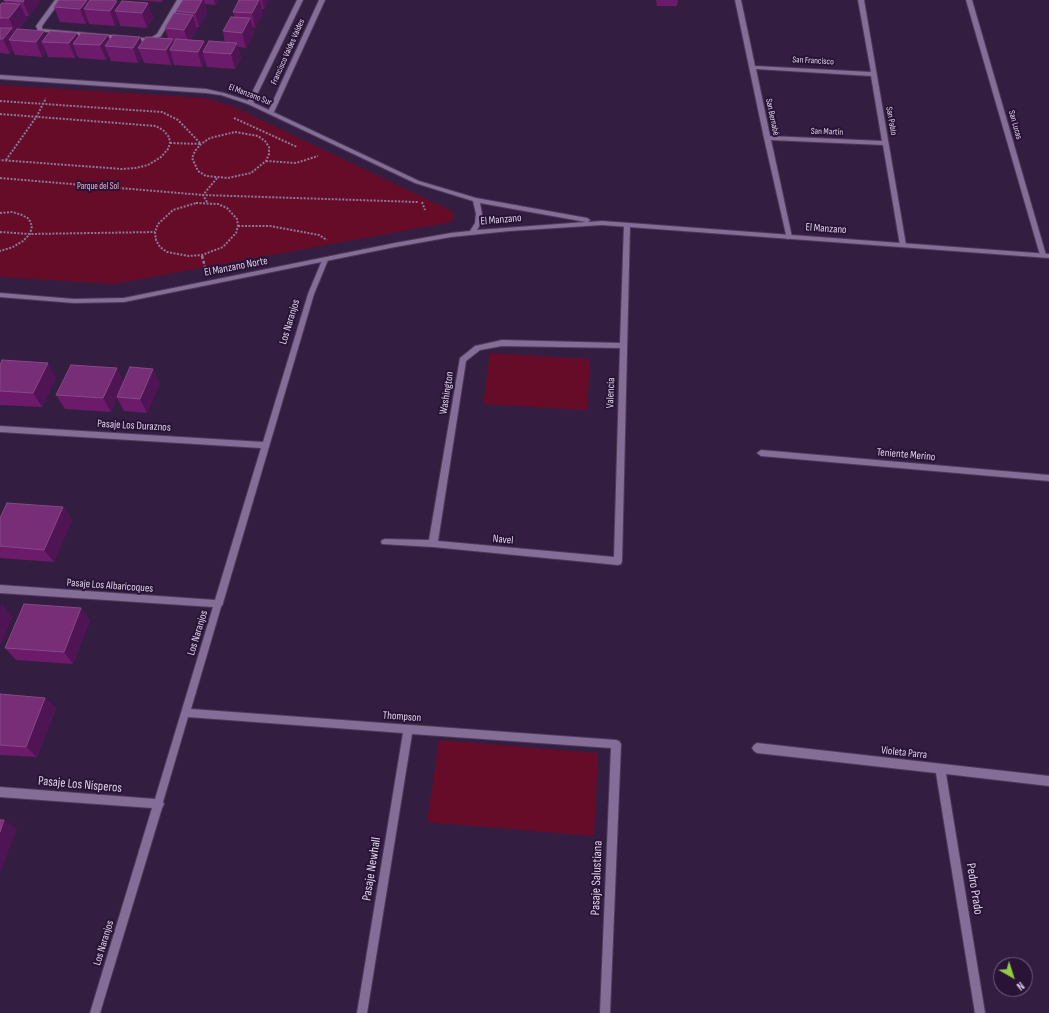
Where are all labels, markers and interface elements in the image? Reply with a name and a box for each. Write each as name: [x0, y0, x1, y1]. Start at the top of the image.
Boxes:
street label: Francisco Valdes Valdes: [269, 17, 307, 87]
street label: San Francisco: [792, 55, 834, 67]
street label: El Manzano Sur: [227, 82, 273, 108]
street label: San Bernabé: [763, 98, 781, 136]
street label: San Pablo: [883, 106, 899, 136]
street label: San Lucas: [1006, 109, 1024, 141]
street label: San Martín: [811, 126, 843, 138]
park label: Parque del Sol: [77, 182, 119, 192]
street label: El Manzano: [480, 212, 522, 228]
street label: El Manzano: [805, 221, 847, 237]
street label: El Manzano Norte: [203, 254, 269, 280]
street label: Los Naranjos: [277, 298, 303, 346]
street label: Washington: [437, 371, 457, 415]
street label: Valencia: [604, 377, 618, 409]
street label: Pasaje Los Duraznos: [97, 417, 171, 435]
street label: Teniente Merino: [876, 446, 936, 464]
street label: Navel: [492, 533, 514, 547]
street label: Pasaje Los Albaricoques: [66, 576, 154, 596]
street label: Los Naranjos: [185, 609, 211, 657]
street label: Thompson: [382, 709, 422, 725]
street label: Violeta Parra: [880, 744, 928, 762]
street label: Pasaje Los Nísperos: [37, 774, 123, 796]
street label: Pasaje Newhall: [359, 836, 385, 902]
street label: Pasaje Salustiana: [588, 840, 606, 916]
street label: Pedro Prado: [962, 862, 986, 916]
street label: Los Naranjos: [91, 919, 117, 967]
north arrow: [993, 957, 1033, 997]
text: N: [1014, 979, 1027, 993]

